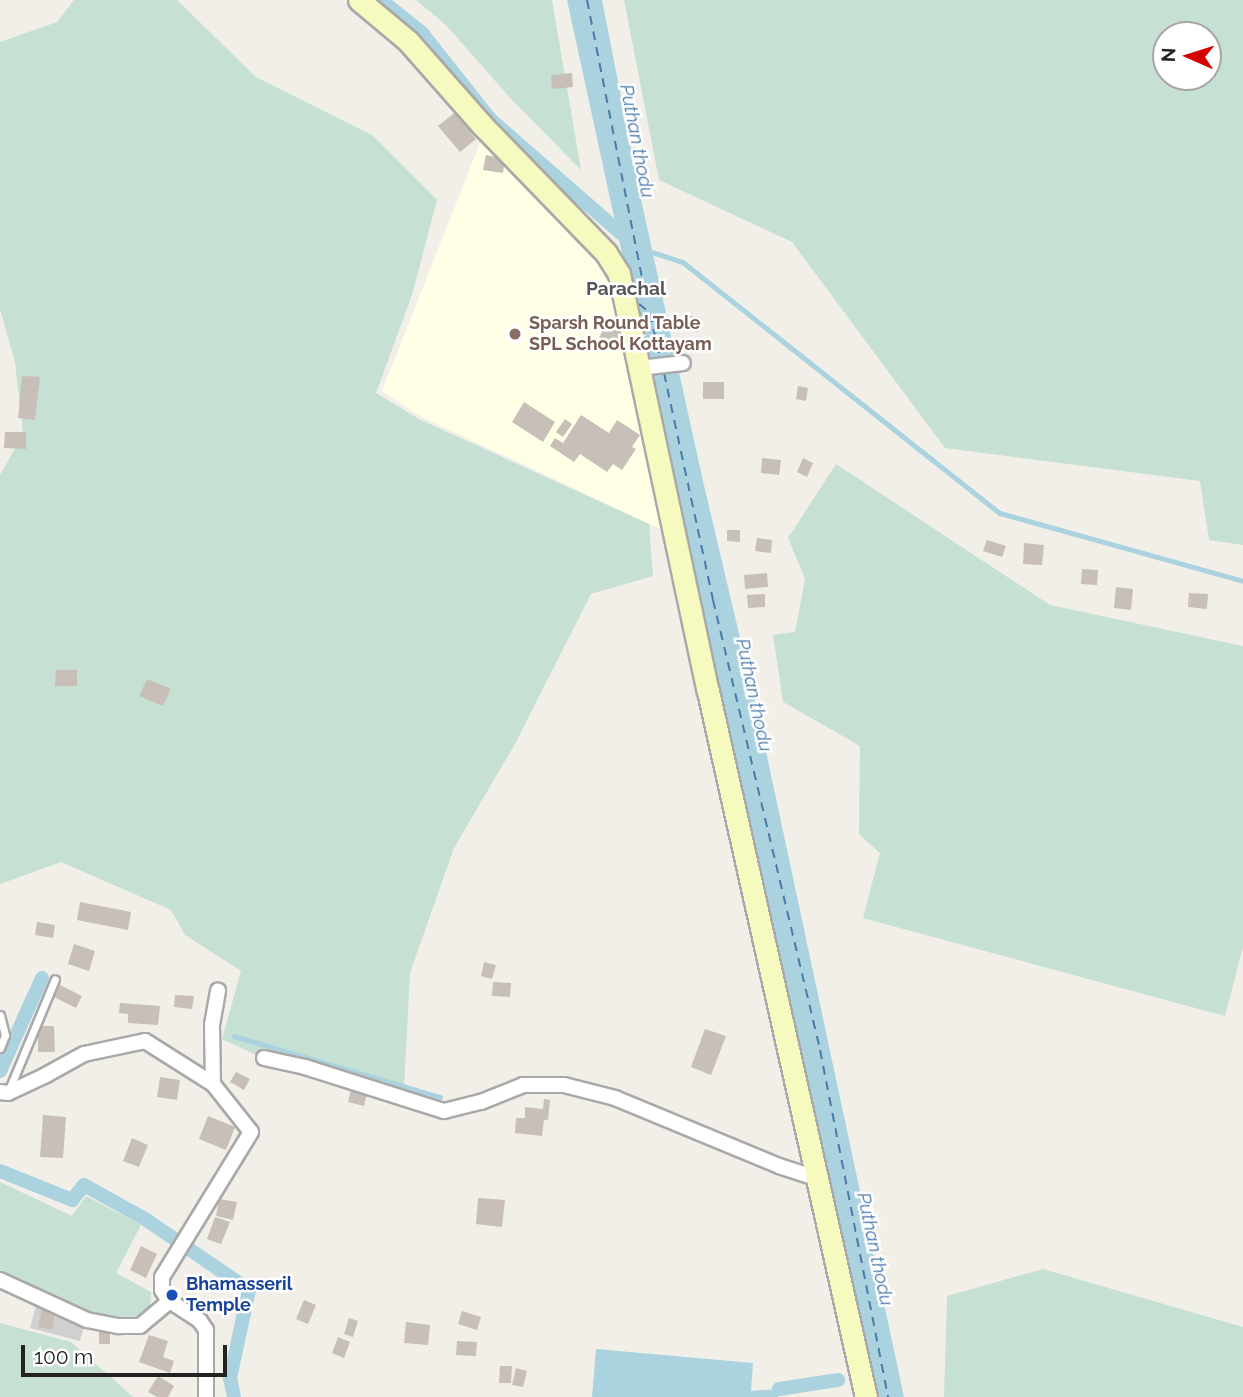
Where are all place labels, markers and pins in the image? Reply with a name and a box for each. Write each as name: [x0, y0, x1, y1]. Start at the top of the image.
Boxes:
place label: Sparsh Round Table SPL School Kottayam: [529, 313, 713, 356]
marker: Sparsh Round Table SPL School Kottayam: [507, 326, 523, 342]
place label: Bhamasseril Temple: [186, 1274, 292, 1316]
marker: Bhamasseril Temple: [164, 1287, 180, 1303]

